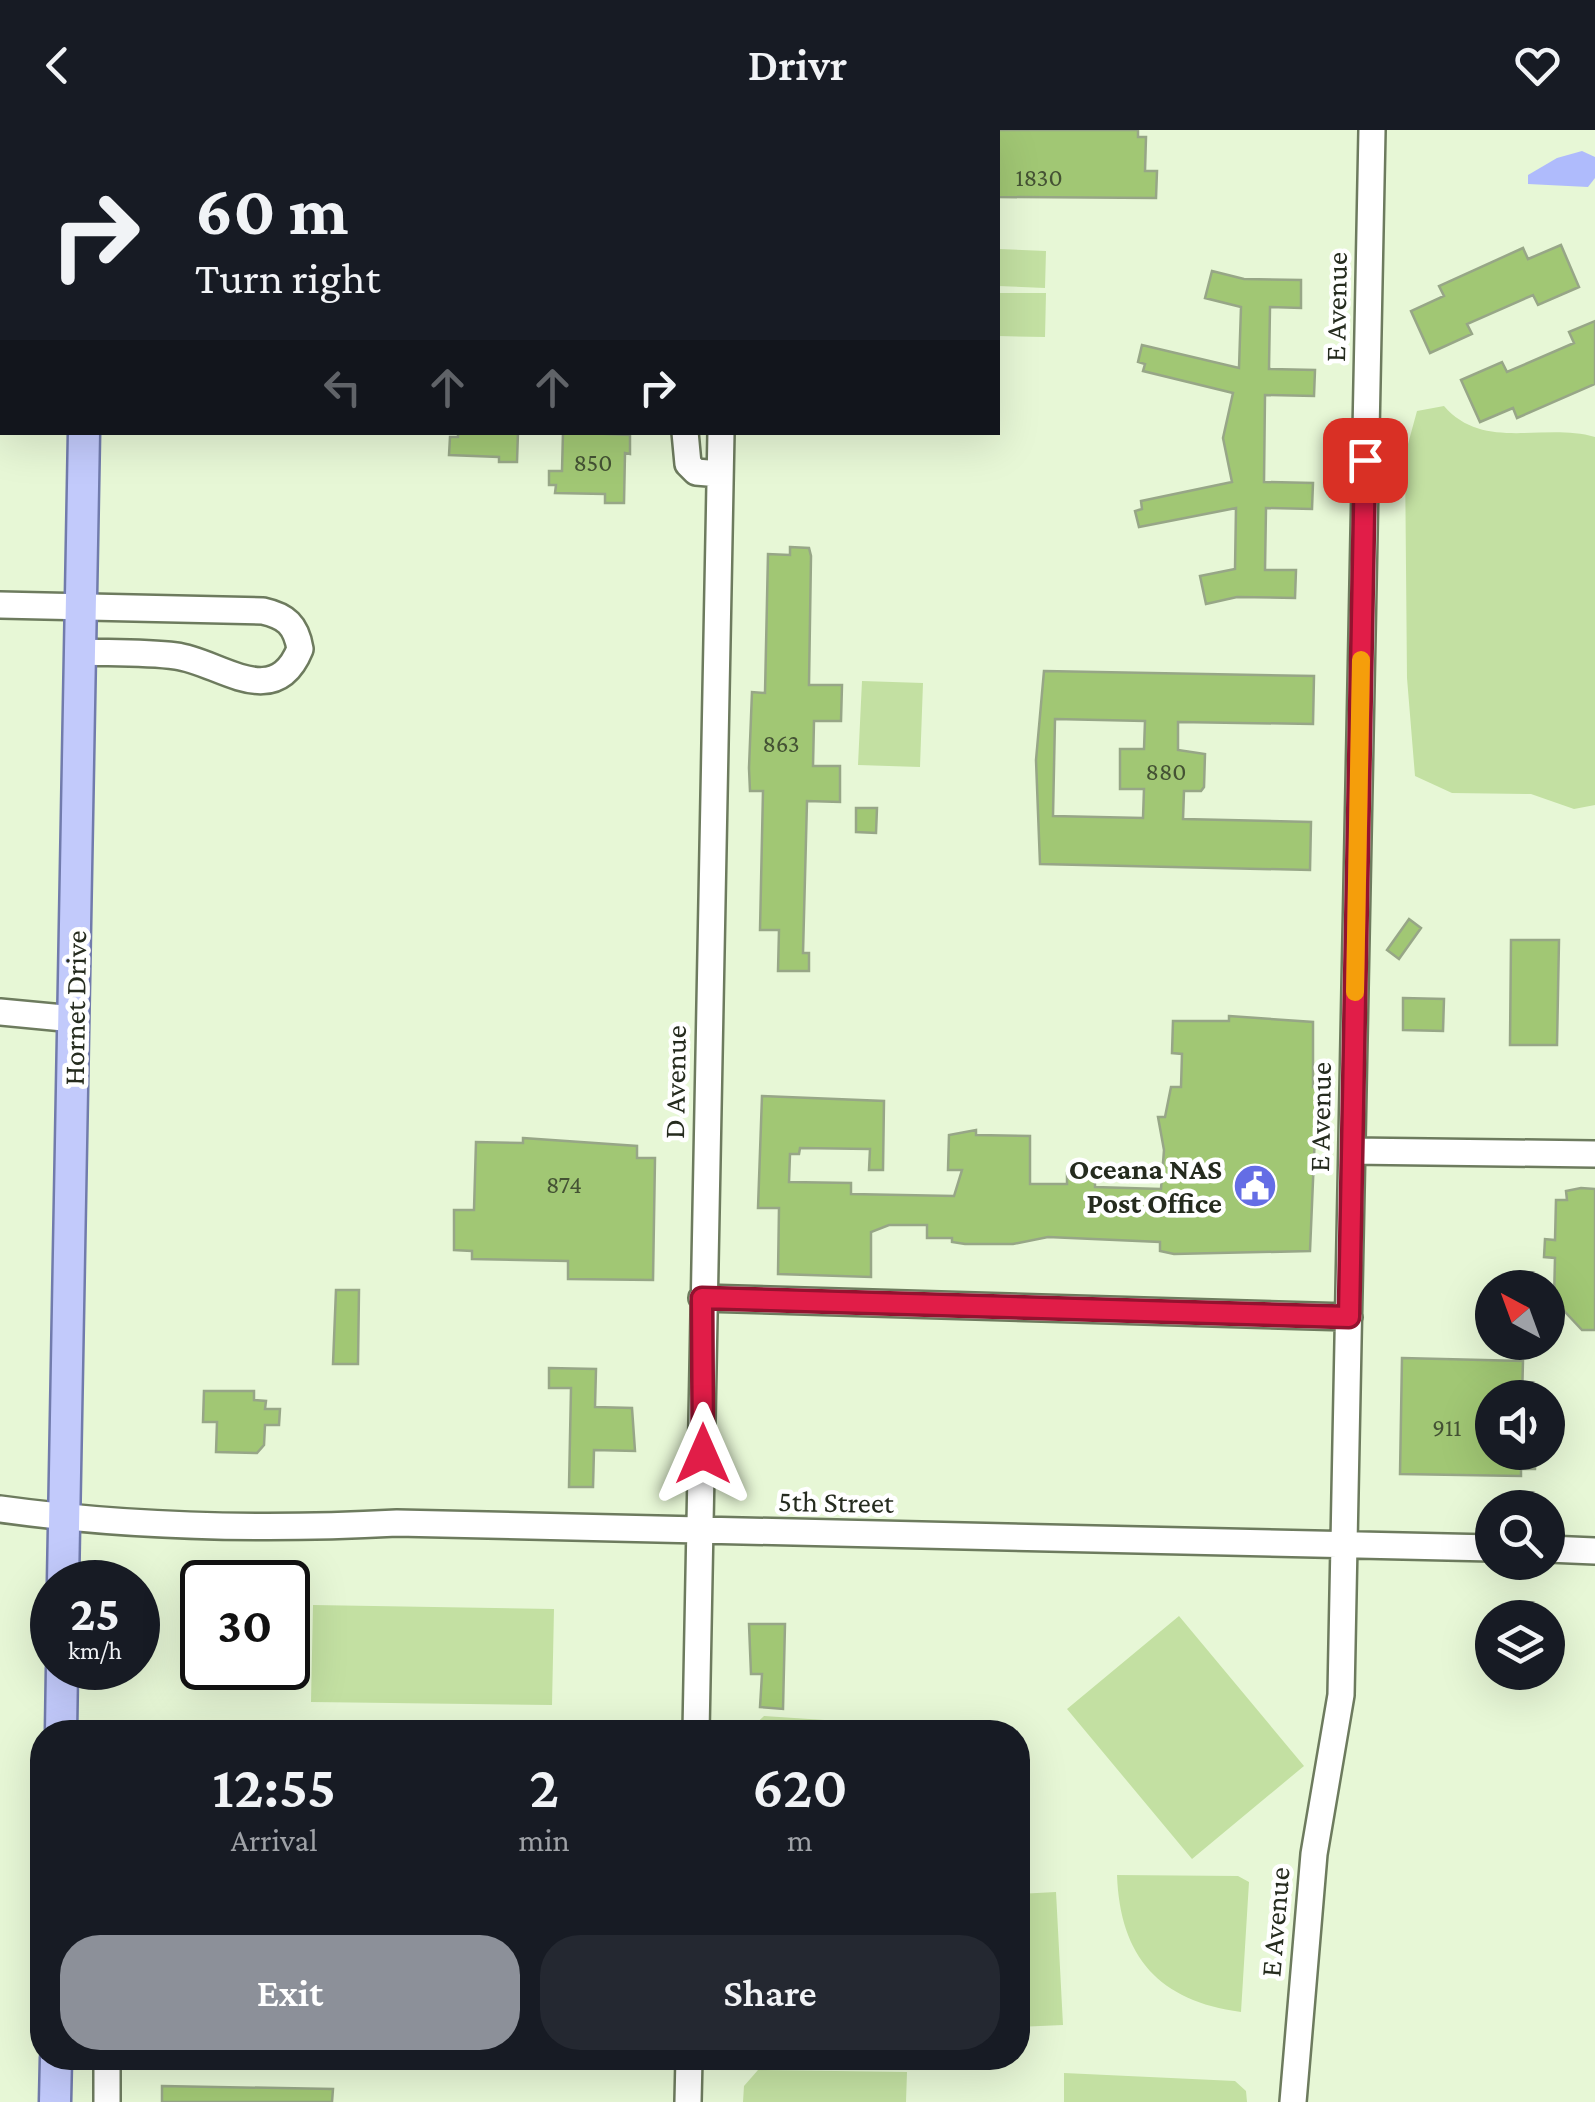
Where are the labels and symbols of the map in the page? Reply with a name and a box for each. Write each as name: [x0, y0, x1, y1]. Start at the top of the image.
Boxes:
house number: 1830: [1015, 164, 1063, 191]
street label: E Avenue: [1318, 252, 1353, 362]
pin: [1323, 418, 1408, 503]
house number: 850: [573, 449, 613, 476]
house number: 863: [762, 730, 800, 757]
house number: 880: [1145, 758, 1187, 785]
street label: Hornet Drive: [57, 930, 92, 1086]
street label: D Avenue: [657, 1025, 692, 1139]
street label: E Avenue: [1302, 1062, 1337, 1172]
place label: Oceana NAS Post Office: [1069, 1152, 1222, 1219]
public building icon: Oceana NAS Post Office: [1232, 1163, 1278, 1209]
house number: 874: [546, 1171, 582, 1198]
north arrow: [1475, 1270, 1565, 1360]
position arrow: [651, 1402, 755, 1506]
house number: 911: [1432, 1414, 1462, 1441]
street label: 5th Street: [778, 1484, 895, 1519]
speed limit sign: 30: [180, 1560, 310, 1690]
street label: E Avenue: [1253, 1866, 1296, 1978]

